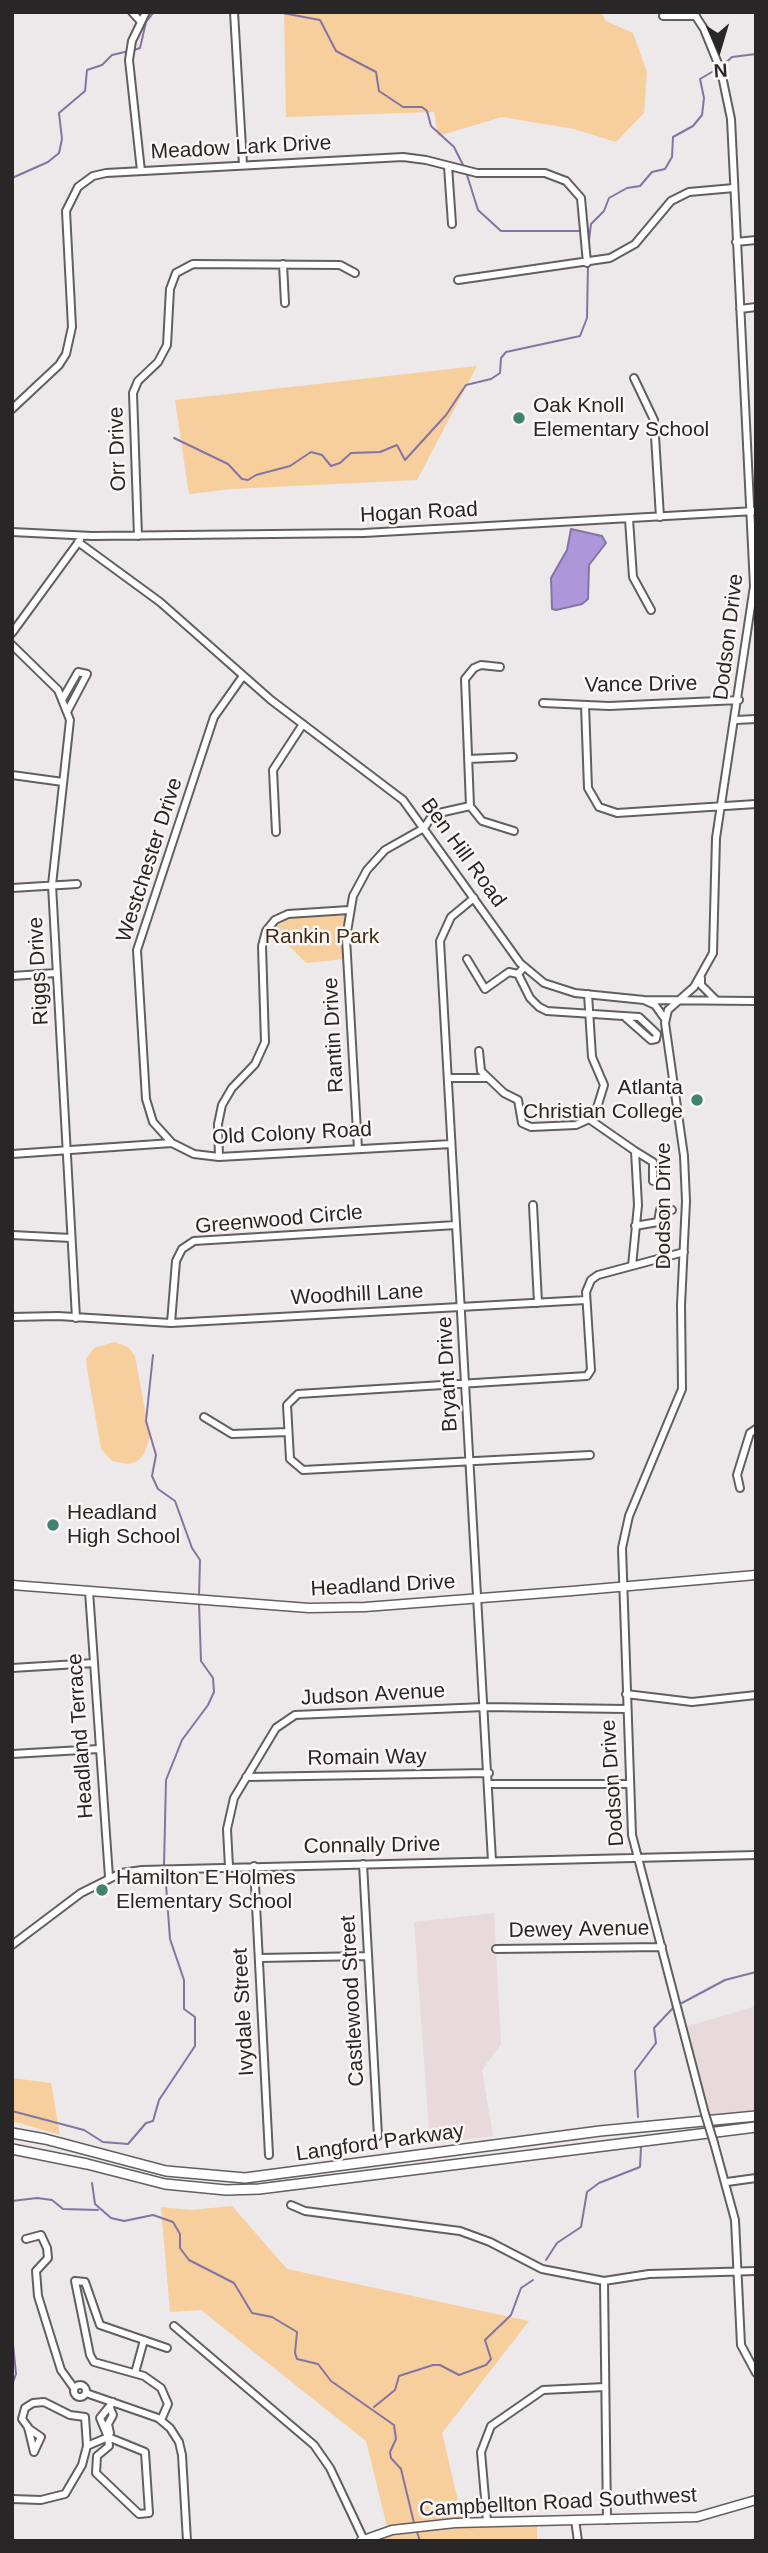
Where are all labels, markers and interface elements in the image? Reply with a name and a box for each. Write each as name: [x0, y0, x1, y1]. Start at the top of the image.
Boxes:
north arrow: [684, 14, 754, 84]
text: N: [713, 59, 728, 81]
street label: Meadow Lark Drive: [150, 131, 332, 165]
place label: Oak Knoll Elementary School: [533, 393, 709, 443]
street label: Orr Drive: [104, 406, 132, 492]
marker: Oak Knoll Elementary School: [511, 410, 527, 426]
street label: Hogan Road: [359, 497, 479, 529]
street label: Dodson Drive: [709, 572, 749, 702]
street label: Vance Drive: [584, 671, 698, 699]
street label: Westchester Drive: [112, 775, 188, 945]
street label: Ben Hill Road: [415, 794, 511, 912]
street label: Riggs Drive: [24, 916, 54, 1026]
park label: Rankin Park: [265, 924, 379, 950]
street label: Rantin Drive: [318, 977, 350, 1093]
place label: Atlanta Christian College: [523, 1075, 683, 1125]
marker: Atlanta Christian College: [689, 1092, 705, 1108]
street label: Old Colony Road: [211, 1117, 373, 1151]
street label: Dodson Drive: [651, 1142, 677, 1270]
street label: Greenwood Circle: [194, 1200, 364, 1240]
street label: Woodhill Lane: [290, 1279, 424, 1311]
street label: Bryant Drive: [432, 1316, 464, 1432]
place label: Headland High School: [67, 1500, 180, 1550]
marker: Headland High School: [45, 1517, 61, 1533]
street label: Headland Drive: [310, 1570, 456, 1602]
street label: Headland Terrace: [63, 1652, 99, 1820]
street label: Judson Avenue: [300, 1679, 446, 1711]
street label: Dodson Drive: [596, 1719, 630, 1847]
street label: Romain Way: [307, 1744, 427, 1772]
street label: Connally Drive: [304, 1832, 440, 1860]
place label: Hamilton E Holmes Elementary School: [116, 1865, 296, 1915]
marker: Hamilton E Holmes Elementary School: [94, 1882, 110, 1898]
street label: Castlewood Street: [336, 1915, 370, 2087]
street label: Dewey Avenue: [508, 1916, 650, 1944]
street label: Ivydale Street: [228, 1947, 260, 2077]
street label: Langford Parkway: [294, 2119, 466, 2167]
street label: Campbellton Road Southwest: [419, 2483, 697, 2523]

